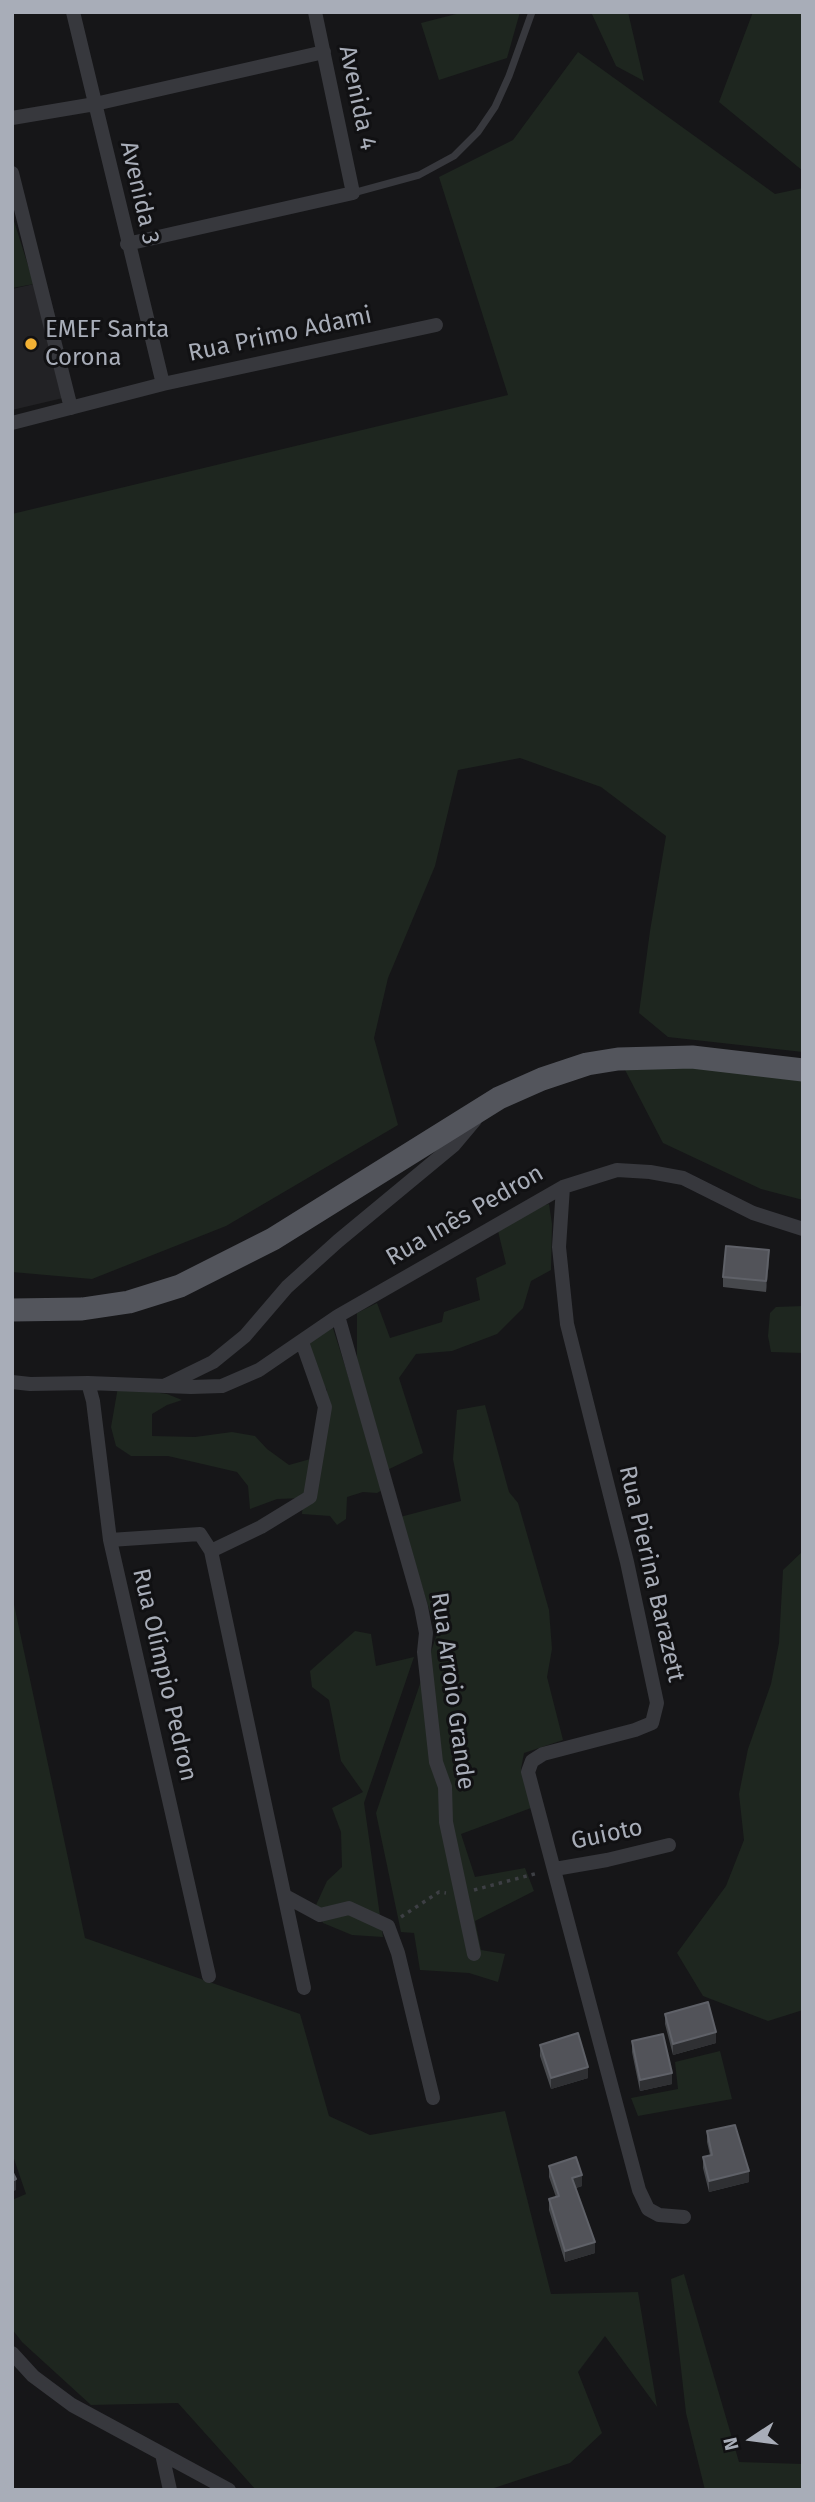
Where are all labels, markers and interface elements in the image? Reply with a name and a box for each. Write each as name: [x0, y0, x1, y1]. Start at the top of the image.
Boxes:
street label: Avenida 4: [332, 43, 382, 153]
street label: Avenida 3: [113, 139, 165, 247]
street label: Rua Primo Adami: [186, 301, 374, 369]
place label: EMEF Santa Corona: [45, 316, 169, 372]
marker: EMEF Santa Corona: [23, 336, 39, 352]
street label: Rua Inês Pedron: [381, 1159, 549, 1273]
street label: Rua Pierina Barazett: [612, 1463, 690, 1685]
street label: Rua Olímpio Pedron: [125, 1566, 203, 1784]
street label: Rua Arroio Grande: [424, 1591, 480, 1791]
street label: Guioto: [569, 1813, 645, 1857]
north arrow: [717, 2404, 787, 2474]
text: N: [718, 2435, 744, 2453]

